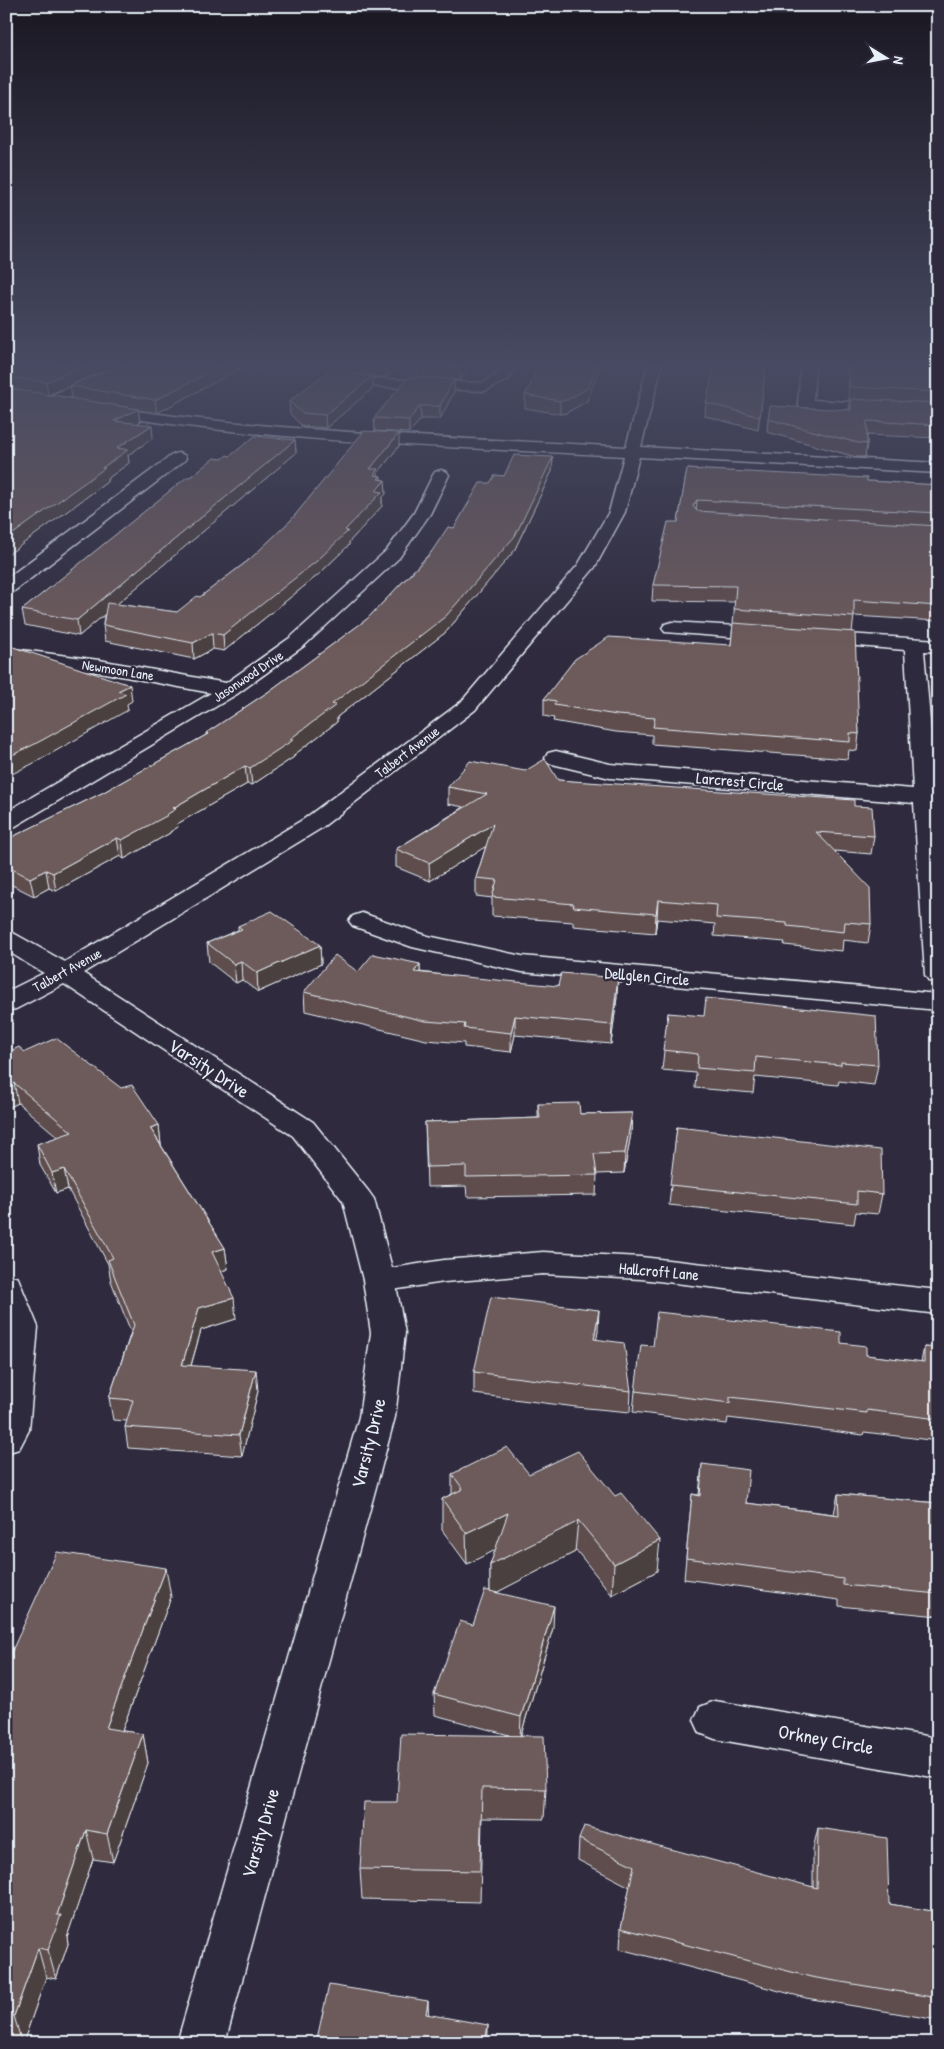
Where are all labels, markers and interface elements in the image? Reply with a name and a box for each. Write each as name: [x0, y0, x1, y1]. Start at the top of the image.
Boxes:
north arrow: [862, 32, 912, 82]
text: N: [889, 55, 909, 66]
street label: Jasonwood Drive: [209, 645, 287, 706]
street label: Newmoon Lane: [81, 654, 156, 685]
street label: Talbert Avenue: [371, 721, 443, 782]
street label: Larcrest Circle: [695, 766, 785, 796]
street label: Talbert Avenue: [29, 943, 105, 996]
street label: Dellglen Circle: [604, 961, 691, 991]
street label: Varsity Drive: [163, 1032, 255, 1104]
street label: Hallcroft Lane: [618, 1257, 701, 1286]
street label: Varsity Drive: [344, 1395, 392, 1491]
street label: Orkney Circle: [776, 1718, 876, 1760]
street label: Varsity Drive: [235, 1785, 285, 1881]

